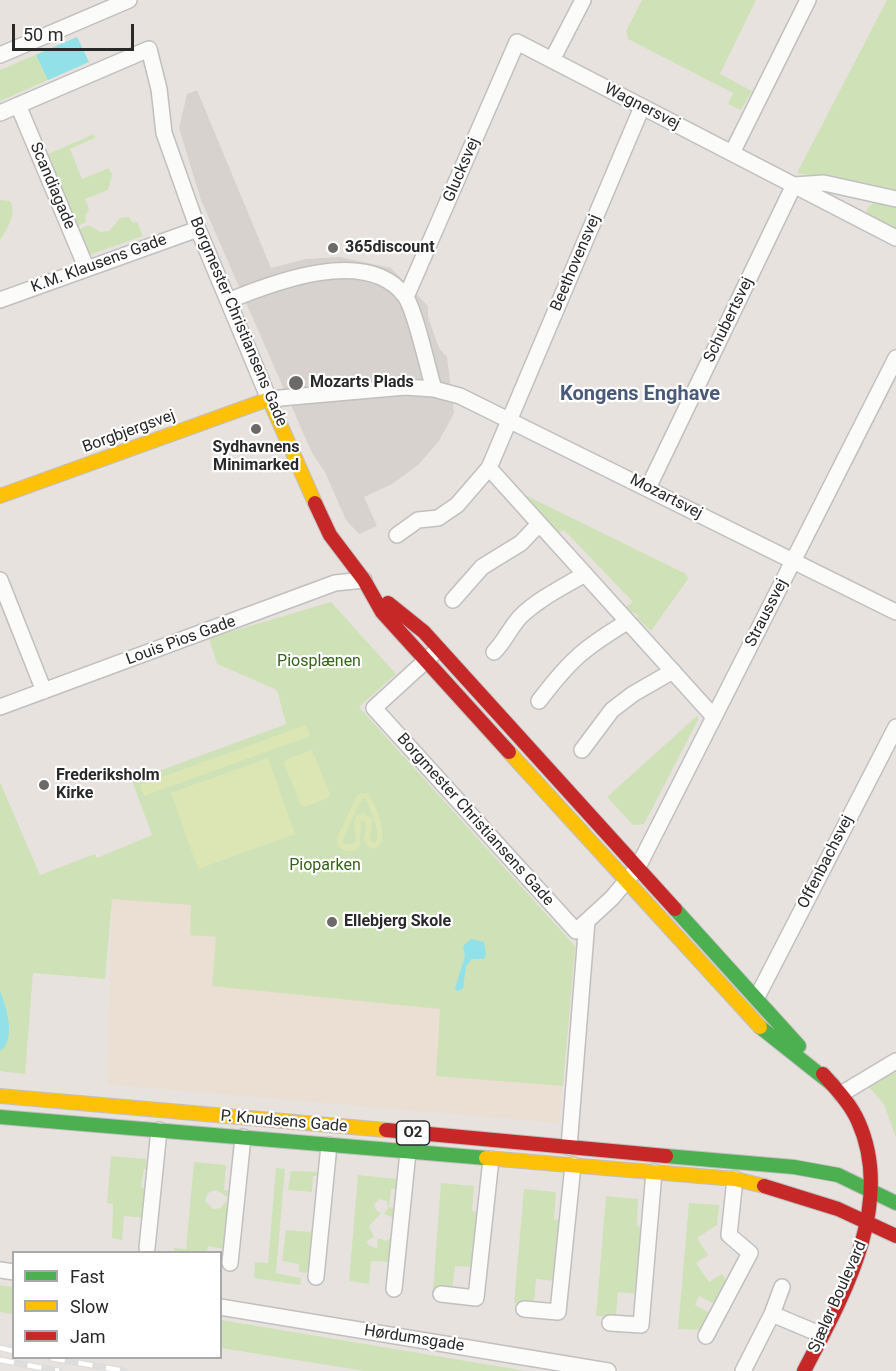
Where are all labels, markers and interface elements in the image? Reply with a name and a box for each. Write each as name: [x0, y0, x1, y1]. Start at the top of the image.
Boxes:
scale bar: [15, 12, 136, 50]
text: 50 m: [23, 24, 63, 45]
street label: Wagnersvej: [601, 80, 683, 134]
street label: Glucksvej: [440, 135, 484, 205]
street label: Scandiagade: [25, 140, 79, 232]
street label: Beethovensvej: [547, 212, 605, 314]
street label: Borgmester Christiansens Gade: [185, 214, 291, 430]
street label: K.M. Klausens Gade: [29, 231, 169, 297]
place label: 365discount: [345, 238, 435, 258]
marker: 365discount: [326, 241, 340, 255]
street label: Schubertsvej: [700, 274, 758, 366]
place label: Mozarts Plads: [310, 373, 414, 393]
marker: Mozarts Plads: [287, 374, 305, 392]
district label: Kongens Enghave: [560, 383, 720, 407]
street label: Borgbjergsvej: [80, 406, 178, 458]
marker: Sydhavnens Minimarked: [249, 422, 263, 436]
place label: Sydhavnens Minimarked: [212, 438, 300, 476]
street label: Mozartsvej: [627, 471, 705, 523]
street label: Straussvej: [742, 576, 792, 650]
street label: Louis Pios Gade: [124, 612, 238, 670]
park label: Piosplænen: [277, 652, 361, 672]
street label: Borgmester Christiansens Gade: [392, 730, 558, 910]
place label: Frederiksholm Kirke: [56, 766, 160, 804]
marker: Frederiksholm Kirke: [37, 778, 51, 792]
street label: Offenbachsvej: [794, 812, 858, 912]
park label: Pioparken: [289, 856, 361, 876]
place label: Ellebjerg Skole: [344, 912, 451, 932]
marker: Ellebjerg Skole: [325, 915, 339, 929]
street label: P. Knudsens Gade: [220, 1107, 348, 1137]
road number: O2: [396, 1121, 430, 1145]
street label: Sjælør Boulevard: [805, 1238, 871, 1356]
legend: [12, 1251, 222, 1359]
text: Fast: [70, 1266, 105, 1287]
text: Slow: [70, 1296, 109, 1317]
street label: Hørdumsgade: [363, 1322, 465, 1356]
text: Jam: [70, 1326, 106, 1347]

